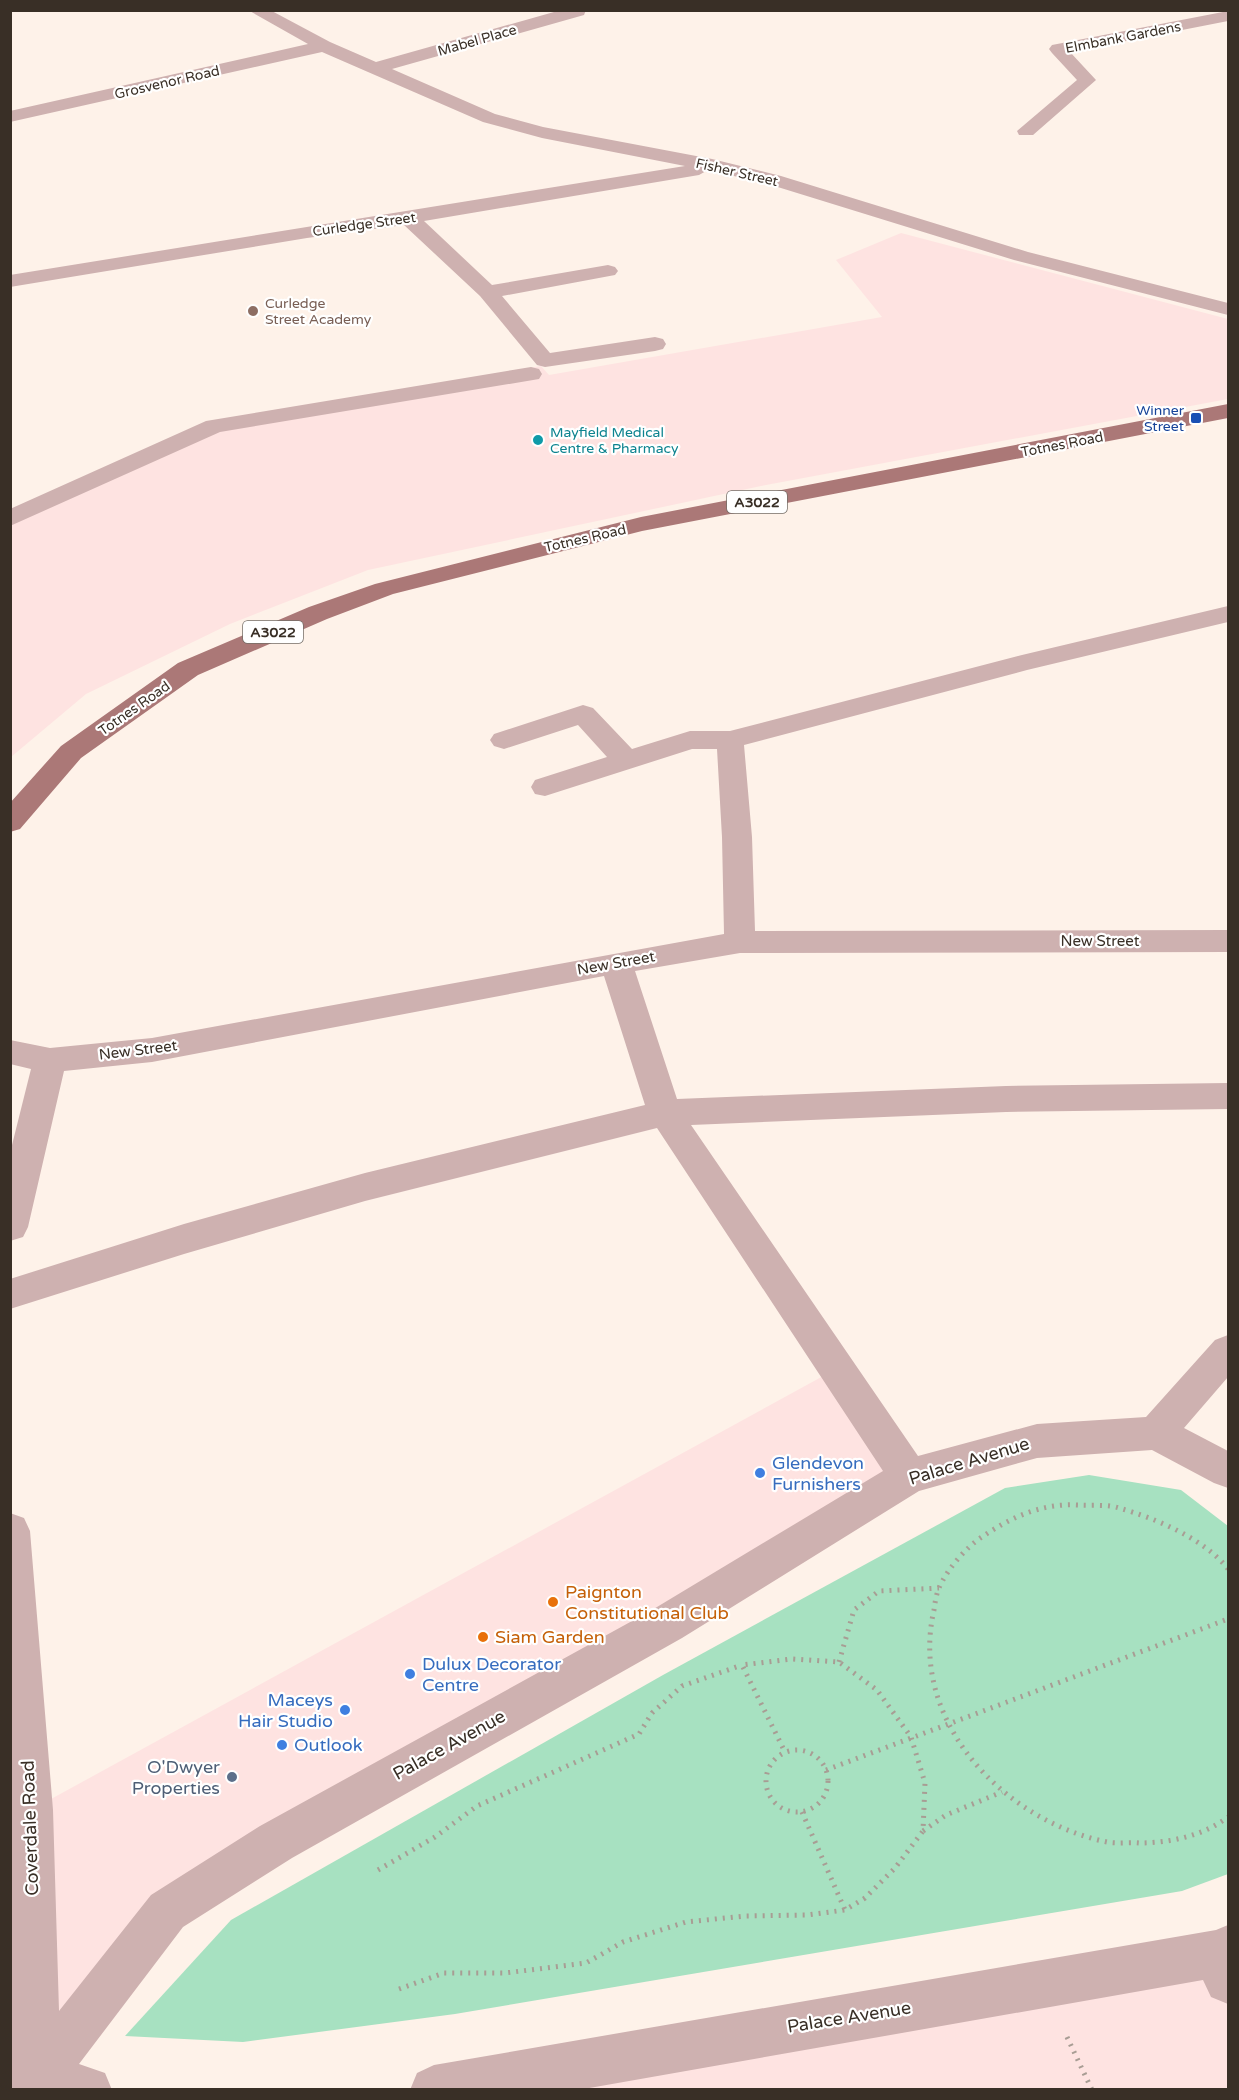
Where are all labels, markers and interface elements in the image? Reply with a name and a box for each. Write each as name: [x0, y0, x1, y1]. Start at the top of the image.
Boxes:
street label: Elmbank Gardens: [1064, 18, 1183, 57]
street label: Mabel Place: [436, 21, 519, 60]
street label: Grosvenor Road: [113, 62, 221, 103]
street label: Fisher Street: [694, 155, 780, 190]
street label: Curledge Street: [311, 209, 417, 240]
place label: Curledge Street Academy: [265, 295, 372, 328]
marker: Curledge Street Academy: [246, 304, 260, 318]
place label: Winner Street: [1136, 402, 1185, 435]
marker: Winner Street: [1189, 411, 1203, 425]
place label: Mayfield Medical Centre & Pharmacy: [550, 424, 679, 457]
street label: Totnes Road: [1020, 428, 1105, 461]
marker: Mayfield Medical Centre & Pharmacy: [531, 433, 545, 447]
road number: A3022: [727, 491, 787, 513]
street label: Totnes Road: [543, 521, 628, 556]
road number: A3022: [243, 621, 303, 643]
street label: Totnes Road: [95, 678, 173, 739]
street label: New Street: [1061, 932, 1140, 950]
street label: New Street: [576, 947, 657, 979]
street label: New Street: [98, 1036, 179, 1064]
street label: Palace Avenue: [906, 1432, 1032, 1490]
place label: Glendevon Furnishers: [772, 1452, 864, 1495]
marker: Glendevon Furnishers: [753, 1466, 767, 1480]
place label: Paignton Constitutional Club: [565, 1581, 729, 1624]
marker: Paignton Constitutional Club: [546, 1595, 560, 1609]
place label: Siam Garden: [495, 1626, 605, 1648]
marker: Siam Garden: [476, 1630, 490, 1644]
place label: Dulux Decorator Centre: [422, 1653, 561, 1696]
marker: Dulux Decorator Centre: [403, 1667, 417, 1681]
place label: Maceys Hair Studio: [238, 1689, 333, 1732]
marker: Maceys Hair Studio: [338, 1703, 352, 1717]
street label: Palace Avenue: [389, 1705, 509, 1785]
place label: Outlook: [294, 1734, 363, 1756]
marker: Outlook: [275, 1738, 289, 1752]
place label: O'Dwyer Properties: [132, 1756, 220, 1799]
street label: Coverdale Road: [17, 1760, 43, 1896]
marker: O'Dwyer Properties: [225, 1770, 239, 1784]
street label: Palace Avenue: [785, 1996, 913, 2038]

